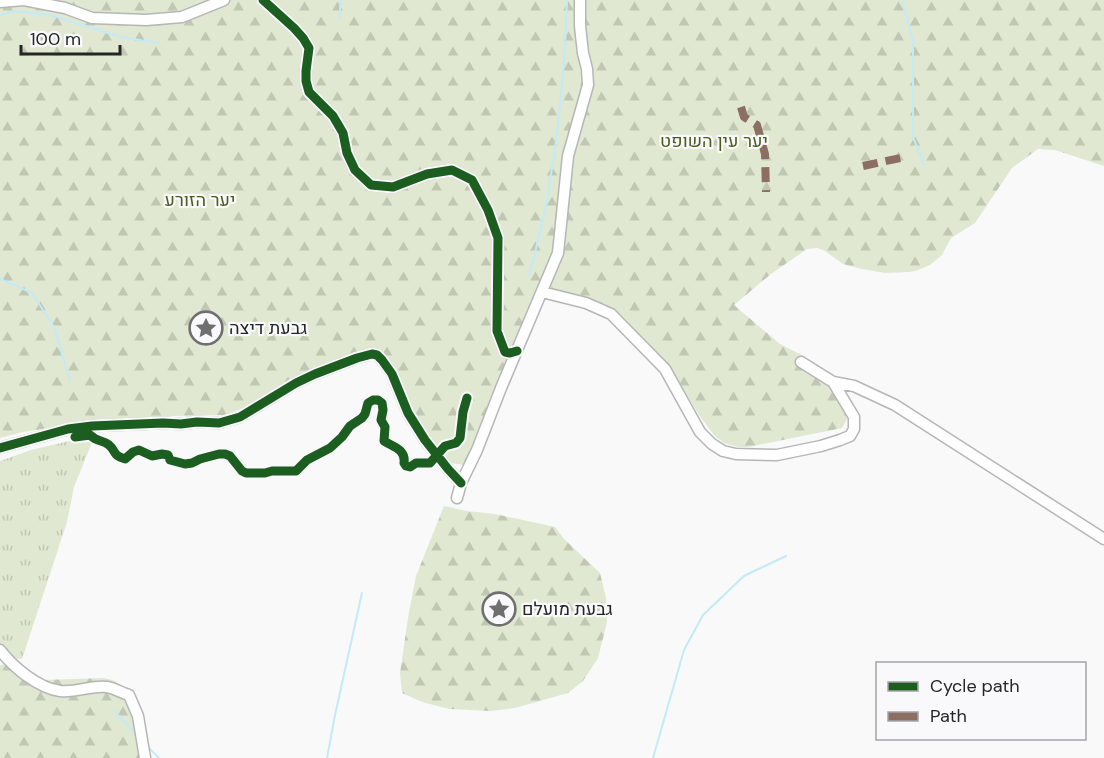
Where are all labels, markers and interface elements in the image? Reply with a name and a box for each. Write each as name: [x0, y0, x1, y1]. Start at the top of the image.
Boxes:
scale bar: [21, 18, 120, 56]
text: 100 m: [30, 27, 81, 51]
park label: יער עין השופט: [660, 129, 768, 153]
park label: יער הזורע: [165, 188, 235, 212]
place icon: גבעת דיצה: [188, 310, 224, 346]
place label: גבעת דיצה: [229, 316, 307, 340]
place icon: גבעת מועלם: [481, 591, 517, 627]
place label: גבעת מועלם: [522, 597, 613, 621]
legend: [876, 662, 1086, 740]
text: Cycle path: [930, 674, 1020, 698]
text: Path: [930, 704, 967, 728]

